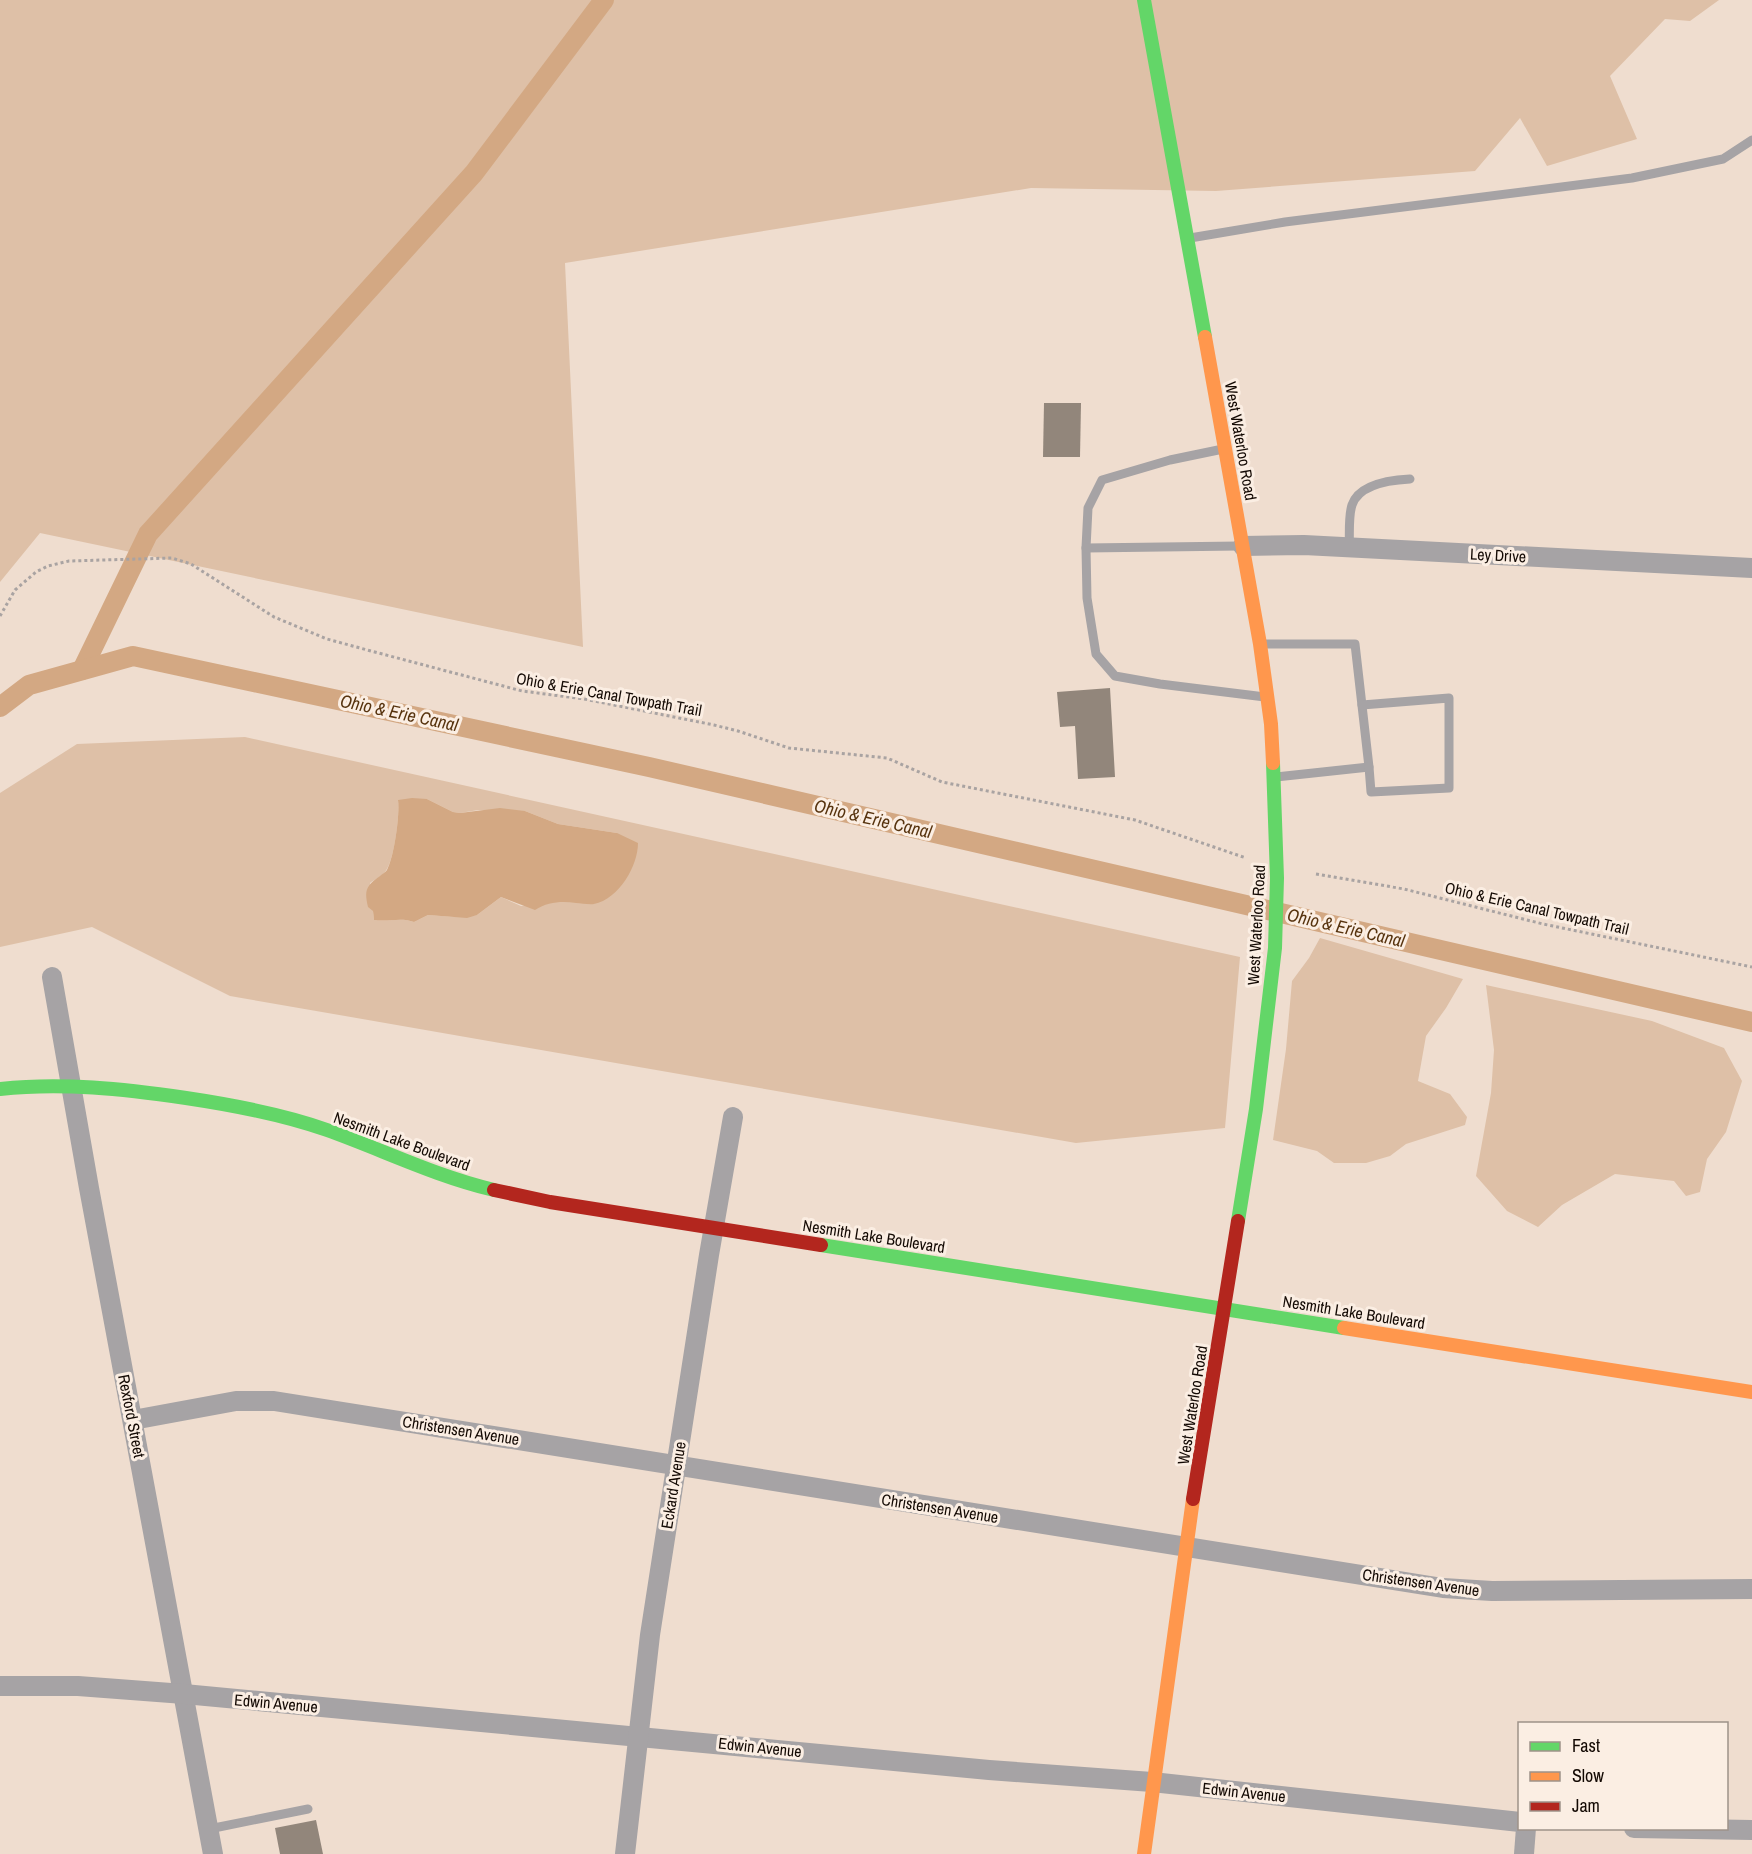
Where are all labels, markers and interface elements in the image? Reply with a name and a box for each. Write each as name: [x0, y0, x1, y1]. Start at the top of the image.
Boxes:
street label: West Waterloo Road: [1220, 380, 1262, 502]
street label: Ley Drive: [1469, 543, 1527, 567]
street label: Ohio & Erie Canal Towpath Trail: [515, 667, 704, 721]
water label: Ohio & Erie Canal: [338, 688, 461, 737]
water label: Ohio & Erie Canal: [812, 793, 935, 844]
street label: West Waterloo Road: [1242, 864, 1270, 986]
street label: Ohio & Erie Canal Towpath Trail: [1443, 876, 1631, 940]
water label: Ohio & Erie Canal: [1285, 902, 1408, 953]
street label: Nesmith Lake Boulevard: [331, 1106, 473, 1176]
street label: Nesmith Lake Boulevard: [801, 1214, 947, 1258]
street label: Nesmith Lake Boulevard: [1281, 1290, 1427, 1334]
street label: West Waterloo Road: [1172, 1344, 1212, 1466]
street label: Rexford Street: [113, 1372, 151, 1460]
street label: Christensen Avenue: [401, 1410, 521, 1450]
street label: Eckard Avenue: [655, 1440, 691, 1530]
street label: Christensen Avenue: [880, 1488, 1000, 1528]
street label: Christensen Avenue: [1361, 1563, 1481, 1601]
street label: Edwin Avenue: [233, 1688, 319, 1718]
legend: [1518, 1722, 1728, 1830]
street label: Edwin Avenue: [717, 1732, 803, 1762]
text: Fast: [1572, 1733, 1600, 1758]
text: Slow: [1572, 1763, 1604, 1788]
street label: Edwin Avenue: [1201, 1777, 1287, 1807]
text: Jam: [1572, 1793, 1600, 1818]

